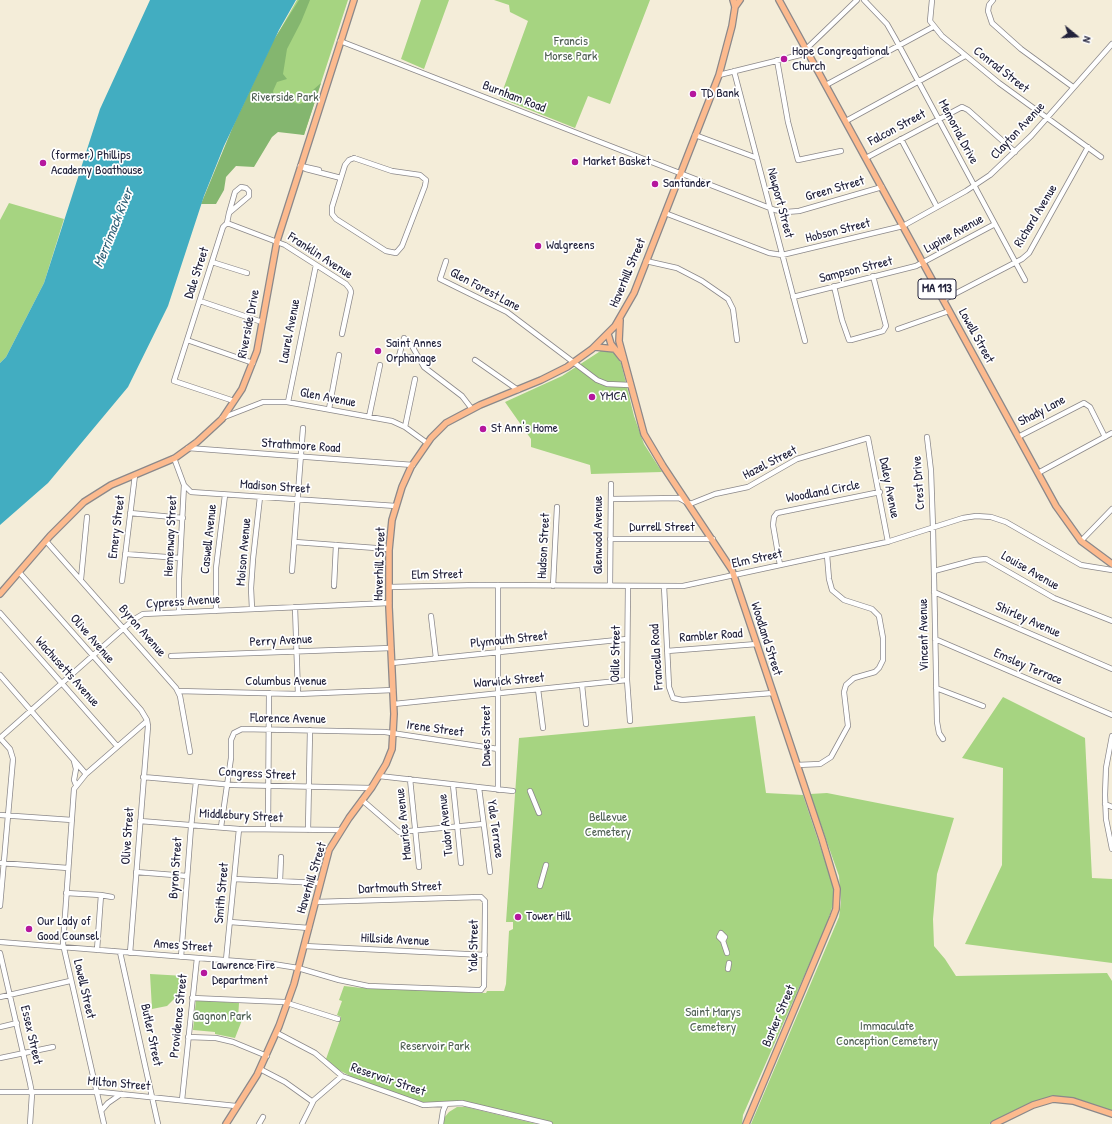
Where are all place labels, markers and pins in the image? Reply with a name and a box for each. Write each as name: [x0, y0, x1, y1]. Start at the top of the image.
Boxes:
place label: Hope Congregational Church: [792, 44, 889, 75]
marker: Hope Congregational Church: [779, 54, 789, 64]
place label: TD Bank: [701, 86, 739, 102]
marker: TD Bank: [688, 89, 698, 99]
place label: (former) Phillips Academy Boathouse: [51, 148, 143, 179]
place label: Market Basket: [583, 154, 651, 170]
marker: Market Basket: [570, 157, 580, 167]
marker: (former) Phillips Academy Boathouse: [38, 158, 48, 168]
place label: Santander: [663, 176, 711, 192]
marker: Santander: [650, 179, 660, 189]
place label: Walgreens: [546, 238, 595, 254]
marker: Walgreens: [533, 241, 543, 251]
place label: Saint Annes Orphanage: [386, 336, 442, 367]
marker: Saint Annes Orphanage: [373, 346, 383, 356]
place label: YMCA: [600, 389, 627, 405]
marker: YMCA: [587, 392, 597, 402]
place label: St Ann's Home: [491, 421, 558, 437]
marker: St Ann's Home: [478, 424, 488, 434]
place label: Tower Hill: [526, 909, 571, 925]
marker: Tower Hill: [513, 912, 523, 922]
place label: Our Lady of Good Counsel: [37, 914, 99, 945]
marker: Our Lady of Good Counsel: [24, 924, 34, 934]
place label: Lawrence Fire Department: [212, 958, 275, 989]
marker: Lawrence Fire Department: [199, 968, 209, 978]

